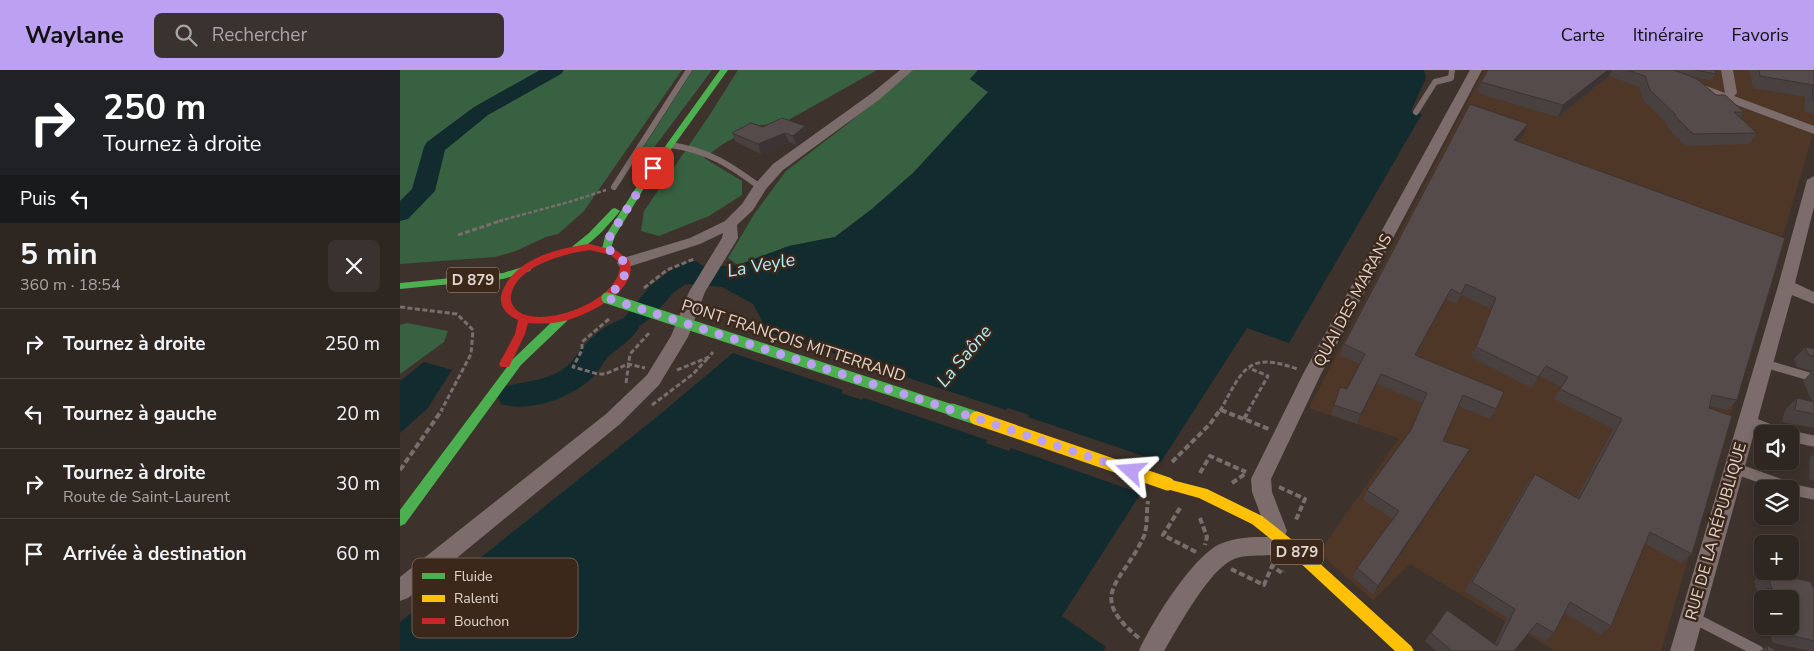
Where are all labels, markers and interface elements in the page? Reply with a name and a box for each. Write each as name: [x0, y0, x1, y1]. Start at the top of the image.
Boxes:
search box: [154, 13, 504, 58]
text: Waylane: [25, 19, 124, 51]
icon: search: [172, 21, 200, 49]
text: Rechercher: [212, 22, 307, 48]
text: Carte: [1561, 23, 1605, 47]
text: Itinéraire: [1633, 23, 1704, 47]
text: Favoris: [1732, 23, 1789, 47]
text: 250 m: [103, 84, 206, 131]
icon: right: [20, 90, 85, 155]
text: Tournez à droite: [103, 129, 262, 159]
pin: [632, 147, 674, 189]
icon: arrive: [639, 154, 667, 182]
icon: left: [66, 185, 94, 213]
text: Puis: [20, 186, 56, 212]
street label: QUAI DES MARANS: [1308, 230, 1397, 371]
text: 5 min: [20, 234, 98, 275]
button: close: [328, 240, 380, 292]
water label: La Veyle: [725, 247, 797, 283]
road number: D 879: [447, 268, 499, 292]
text: 360 m · 18:54: [20, 274, 121, 296]
street label: PONT FRANÇOIS MITTERRAND: [679, 294, 909, 388]
water label: La Saône: [931, 319, 997, 392]
icon: right: [20, 330, 48, 358]
text: Tournez à droite: [63, 331, 206, 357]
text: 250 m: [325, 331, 380, 357]
icon: left: [20, 400, 48, 428]
text: Tournez à gauche: [63, 401, 217, 427]
text: 20 m: [336, 401, 380, 427]
map controls: [1754, 425, 1799, 635]
button: sound: [1754, 425, 1799, 470]
street label: RUE DE LA RÉPUBLIQUE: [1680, 440, 1752, 623]
position arrow: [1104, 444, 1156, 496]
text: Tournez à droite: [63, 460, 206, 486]
icon: right: [20, 470, 48, 498]
text: 30 m: [336, 471, 380, 497]
button: layers: [1754, 480, 1799, 525]
text: Route de Saint-Laurent: [63, 486, 230, 508]
button: +: [1754, 535, 1799, 580]
icon: arrive: [20, 540, 48, 568]
road number: D 879: [1271, 540, 1323, 564]
text: Arrivée à destination: [63, 541, 247, 567]
text: 60 m: [336, 541, 380, 567]
legend: [412, 558, 578, 638]
text: Fluide: [454, 567, 493, 586]
text: Ralenti: [454, 589, 498, 608]
button: −: [1754, 590, 1799, 635]
text: Bouchon: [454, 612, 509, 631]

